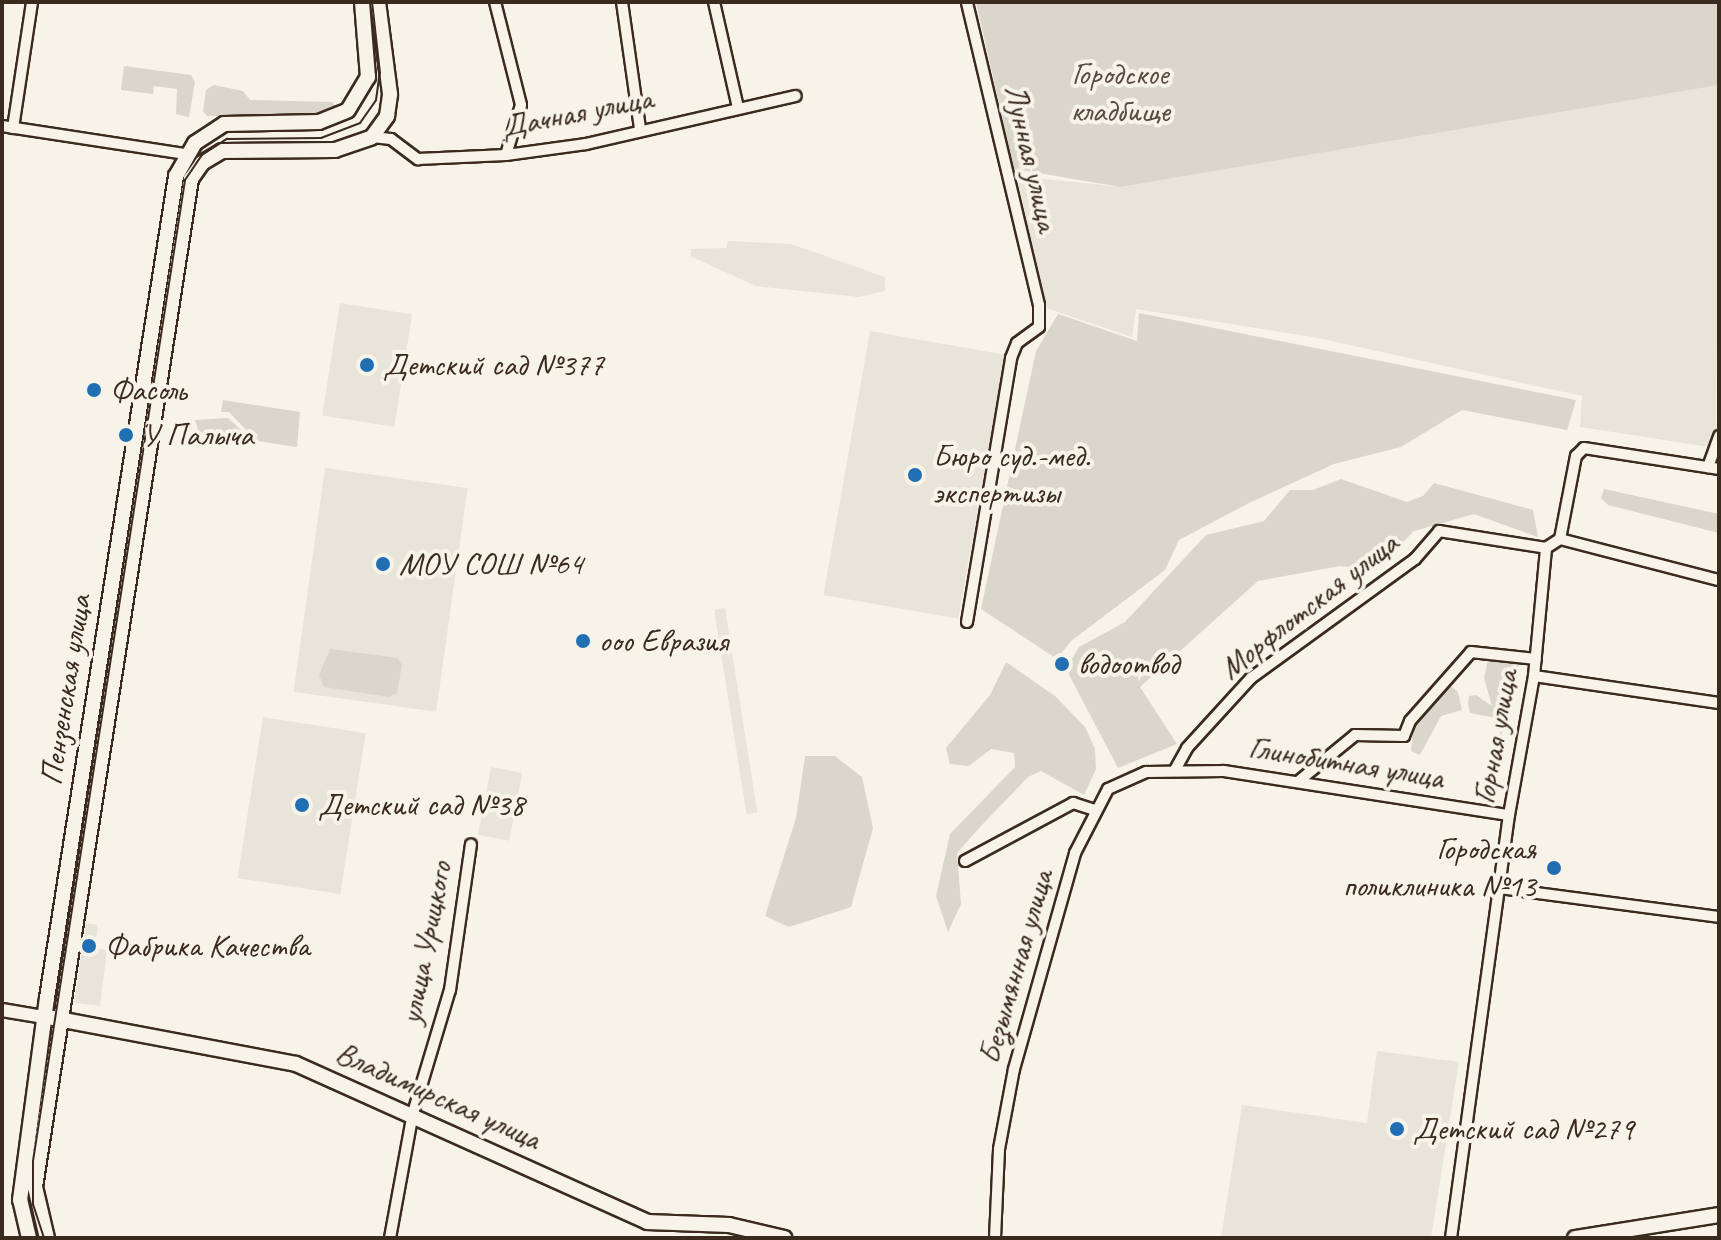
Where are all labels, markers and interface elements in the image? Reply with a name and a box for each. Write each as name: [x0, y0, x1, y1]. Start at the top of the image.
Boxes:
park label: Городское кладбище: [1070, 56, 1170, 131]
street label: Дачная улица: [498, 80, 656, 146]
street label: Лунная улица: [995, 81, 1067, 235]
place label: Детский сад №377: [383, 346, 604, 384]
marker: Детский сад №377: [358, 356, 376, 374]
place label: Фасоль: [110, 371, 186, 409]
marker: Фасоль: [85, 381, 103, 399]
place label: У Палыча: [142, 416, 253, 454]
marker: У Палыча: [117, 426, 135, 444]
place label: Бюро суд.-мед. экспертизы: [933, 438, 1089, 513]
marker: Бюро суд.-мед. экспертизы: [904, 464, 926, 486]
street label: Морфлотская улица: [1211, 524, 1407, 688]
place label: МОУ СОШ №64: [399, 545, 583, 583]
marker: МОУ СОШ №64: [374, 555, 392, 573]
street label: Пензенская улица: [32, 591, 100, 789]
place label: ооо Евразия: [599, 622, 728, 660]
marker: ооо Евразия: [574, 632, 592, 650]
place label: водоотвод: [1078, 645, 1179, 683]
marker: водоотвод: [1053, 655, 1071, 673]
street label: Горная улица: [1465, 667, 1527, 807]
street label: Глинобитная улица: [1245, 728, 1447, 798]
place label: Детский сад №38: [318, 786, 524, 824]
marker: Детский сад №38: [293, 796, 311, 814]
place label: Городская поликлиника №13: [1343, 831, 1536, 906]
marker: Городская поликлиника №13: [1543, 857, 1565, 879]
street label: улица Урицкого: [392, 859, 460, 1027]
street label: Безымянная улица: [970, 866, 1062, 1068]
place label: Фабрика Качества: [105, 927, 309, 965]
marker: Фабрика Качества: [80, 937, 98, 955]
street label: Владимирская улица: [329, 1033, 547, 1159]
place label: Детский сад №279: [1413, 1110, 1634, 1148]
marker: Детский сад №279: [1388, 1120, 1406, 1138]

